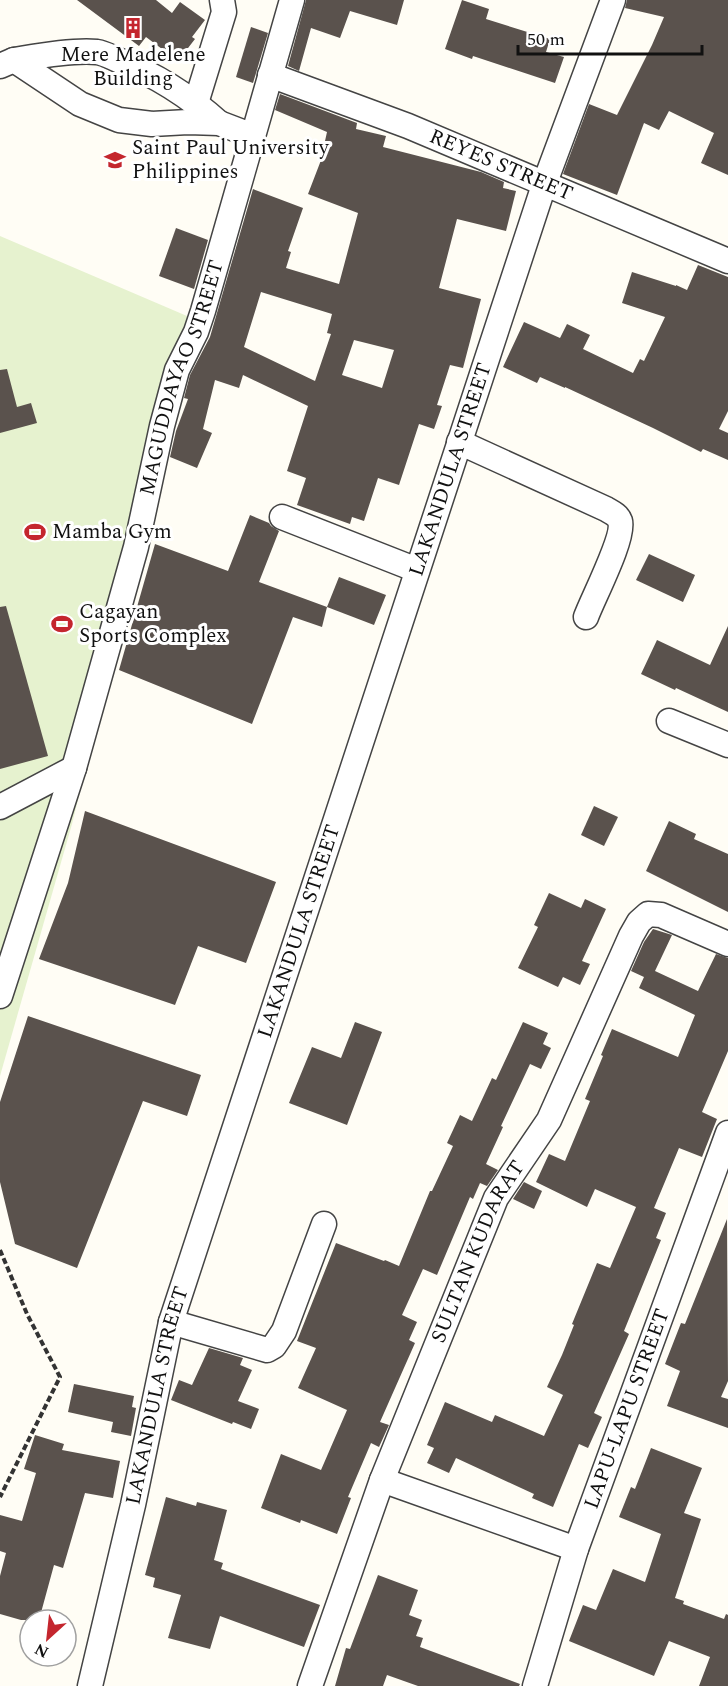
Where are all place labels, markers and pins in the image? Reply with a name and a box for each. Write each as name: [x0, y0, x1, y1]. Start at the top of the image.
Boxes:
building icon: Mere Madelene Building: [121, 16, 145, 40]
place label: Mere Madelene Building: [60, 39, 206, 95]
place label: Saint Paul University Philippines: [132, 132, 330, 188]
school or university icon: Saint Paul University Philippines: [103, 148, 127, 172]
place label: Mamba Gym: [52, 516, 172, 548]
sports icon: Mamba Gym: [23, 520, 47, 544]
place label: Cagayan Sports Complex: [79, 596, 227, 652]
sports icon: Cagayan Sports Complex: [50, 612, 74, 636]

